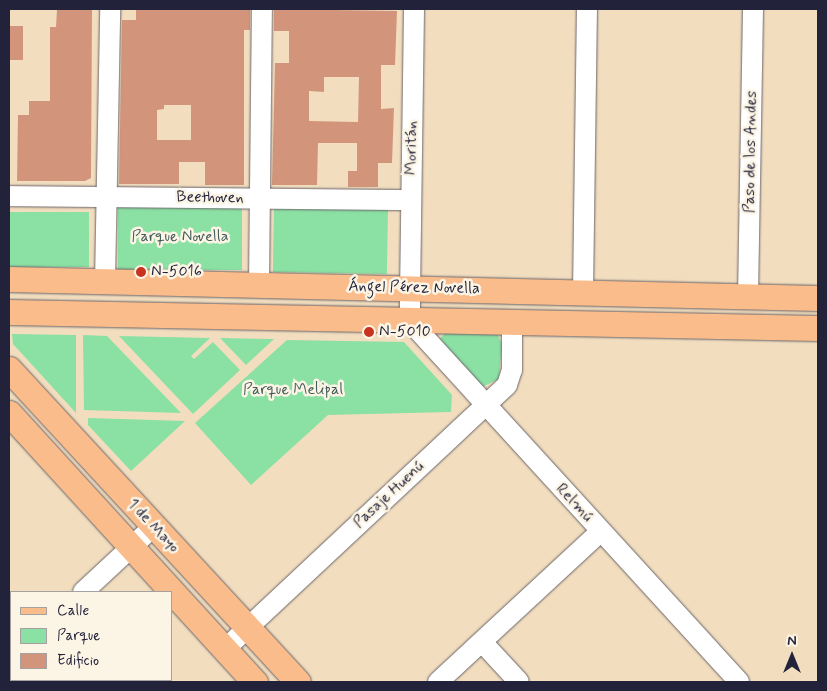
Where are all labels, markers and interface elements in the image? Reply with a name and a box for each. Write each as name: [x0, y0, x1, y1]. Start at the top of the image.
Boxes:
street label: Paso de los Andes: [740, 93, 762, 211]
street label: Moritán: [402, 121, 422, 175]
street label: Beethoven: [176, 188, 244, 208]
park label: Parque Novella: [131, 227, 229, 247]
place label: N-5016: [151, 262, 202, 282]
marker: N-5016: [135, 266, 147, 278]
street label: Ángel Pérez Novella: [348, 277, 480, 299]
place label: N-5010: [379, 322, 431, 342]
marker: N-5010: [363, 326, 375, 338]
park label: Parque Melipal: [243, 380, 343, 400]
street label: Pasaje Huenú: [350, 457, 428, 533]
street label: Relmú: [551, 480, 597, 526]
street label: 1 de Mayo: [123, 495, 183, 557]
legend: [10, 591, 172, 681]
text: Calle: [57, 601, 89, 621]
text: Parque: [57, 626, 100, 646]
north arrow: [767, 631, 817, 681]
text: N: [787, 632, 797, 650]
text: Edificio: [57, 651, 99, 671]

